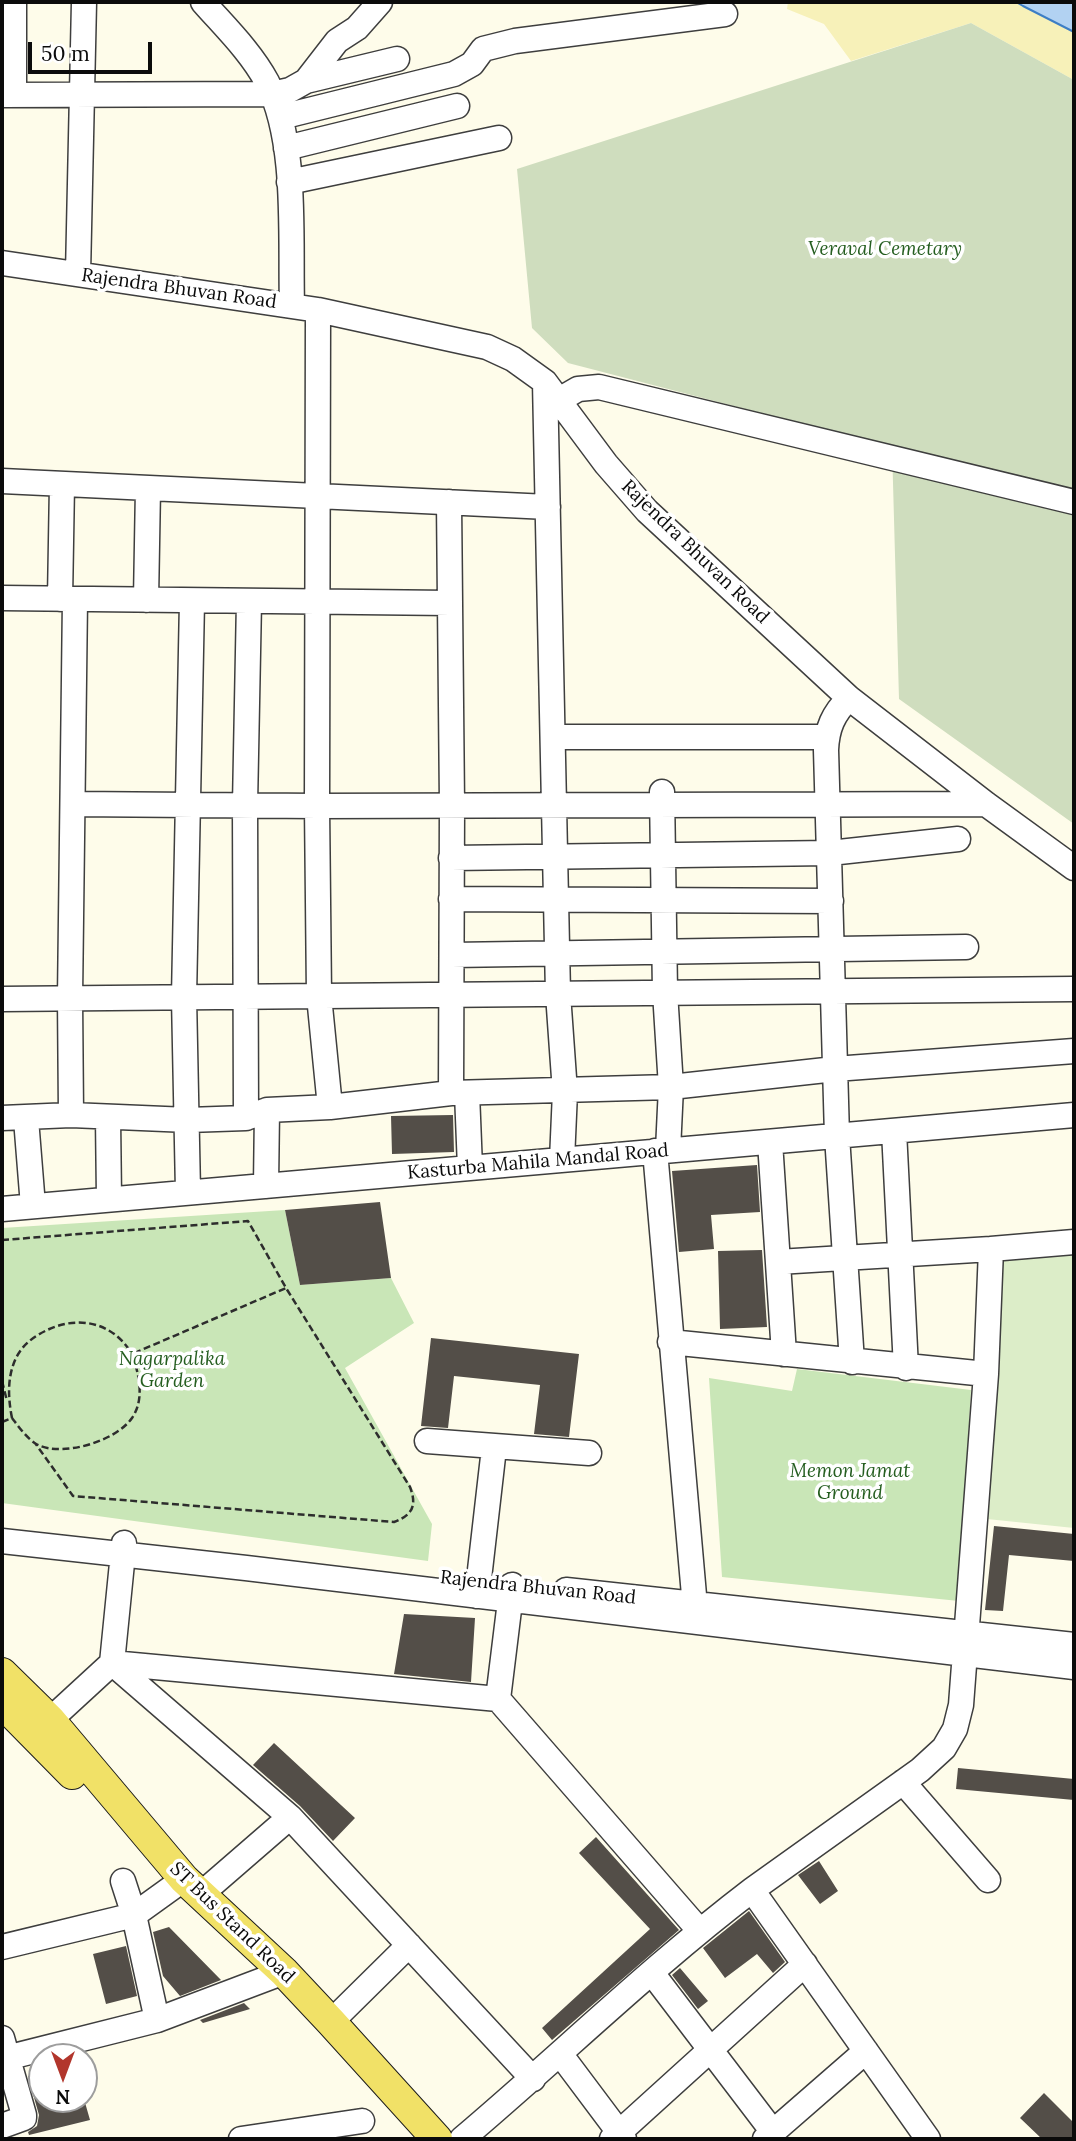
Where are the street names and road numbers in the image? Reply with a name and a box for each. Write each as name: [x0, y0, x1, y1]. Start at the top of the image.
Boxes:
street label: Rajendra Bhuvan Road: [80, 264, 278, 314]
street label: Rajendra Bhuvan Road: [616, 475, 774, 629]
street label: Kasturba Mahila Mandal Road: [406, 1139, 670, 1185]
street label: Rajendra Bhuvan Road: [439, 1566, 637, 1610]
street label: ST Bus Stand Road: [165, 1858, 299, 1988]

